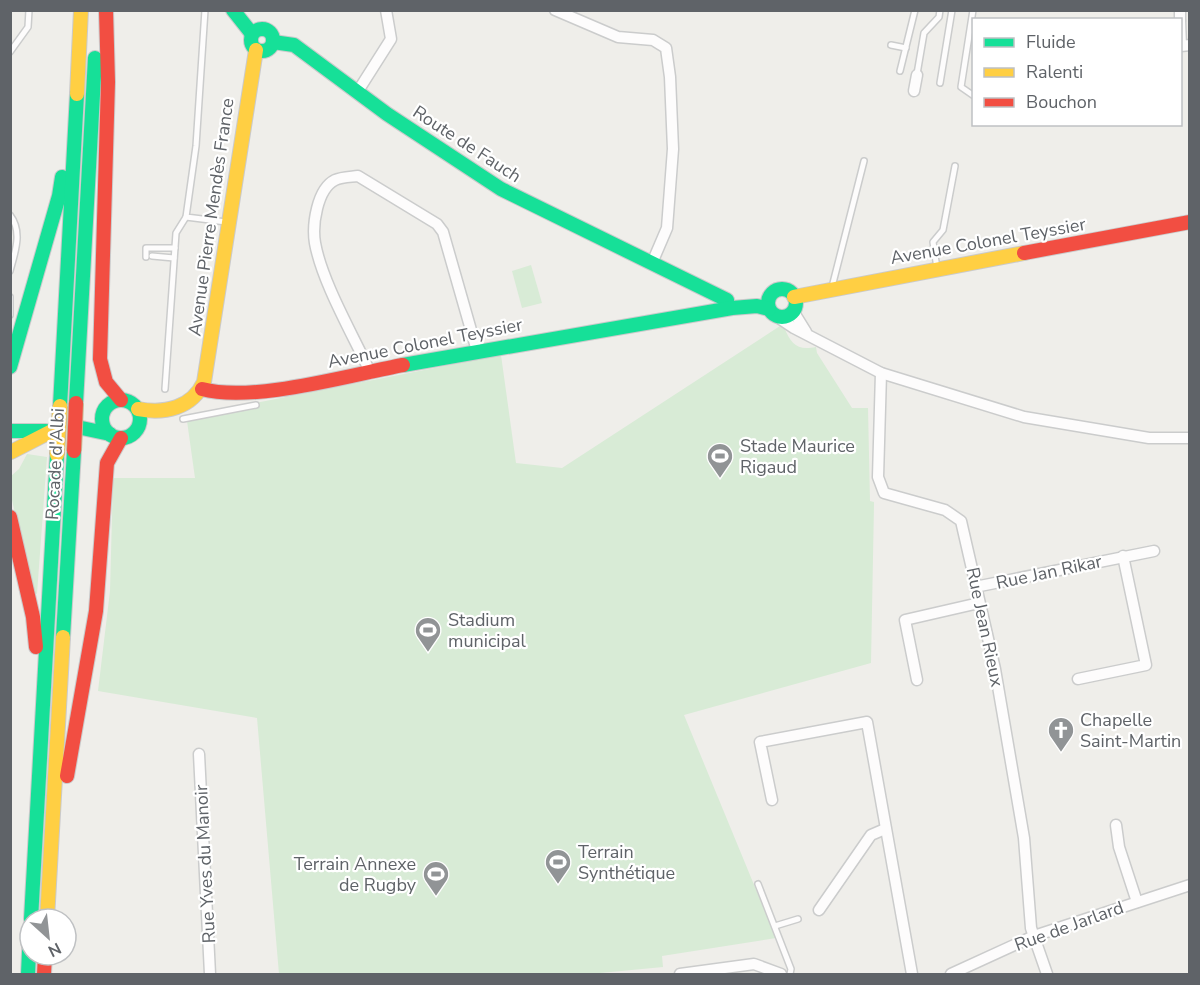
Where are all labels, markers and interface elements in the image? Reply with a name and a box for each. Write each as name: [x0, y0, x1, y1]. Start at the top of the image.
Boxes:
legend: [972, 18, 1182, 126]
text: Fluide: [1026, 30, 1076, 54]
text: Ralenti: [1026, 60, 1083, 84]
text: Bouchon: [1026, 90, 1097, 114]
street label: Avenue Pierre Mendès France: [182, 96, 240, 338]
street label: Route de Fauch: [408, 100, 526, 188]
street label: Avenue Colonel Teyssier: [888, 212, 1088, 270]
street label: Avenue Colonel Teyssier: [326, 312, 525, 374]
street label: Rocade d'Albi: [40, 407, 70, 521]
place label: Stade Maurice Rigaud: [740, 434, 855, 479]
sports icon: Stade Maurice Rigaud: [705, 441, 735, 479]
street label: Rue Jan Rikar: [994, 549, 1105, 595]
street label: Rue Jean Rieux: [961, 565, 1009, 689]
place label: Stadium municipal: [448, 608, 526, 653]
sports icon: Stadium municipal: [413, 615, 443, 653]
place label: Chapelle Saint-Martin: [1080, 708, 1181, 753]
church icon: Chapelle Saint-Martin: [1046, 715, 1076, 753]
street label: Rue Yves du Manoir: [189, 784, 221, 944]
place label: Terrain Synthétique: [578, 840, 675, 885]
sports icon: Terrain Synthétique: [543, 847, 573, 885]
place label: Terrain Annexe de Rugby: [294, 852, 417, 897]
sports icon: Terrain Annexe de Rugby: [421, 859, 451, 897]
street label: Rue de Jarlard: [1011, 895, 1127, 957]
north arrow: [18, 907, 78, 967]
text: N: [44, 937, 65, 962]

